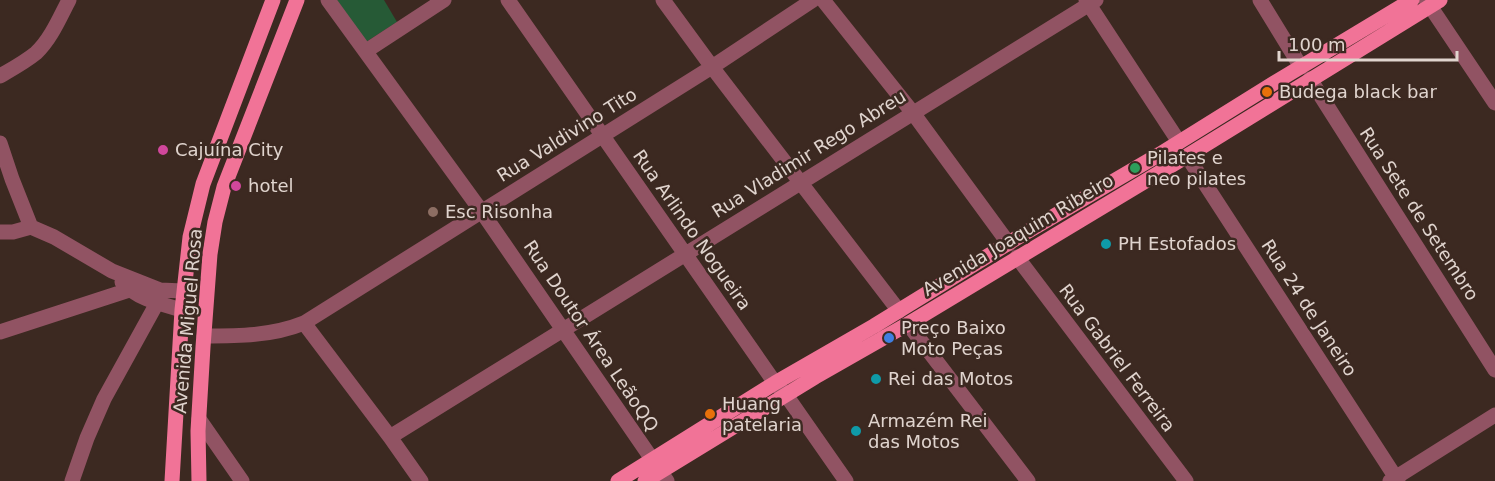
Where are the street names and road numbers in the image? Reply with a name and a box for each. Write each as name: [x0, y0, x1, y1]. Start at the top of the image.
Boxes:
street label: Rua Valdivino Tito: [493, 83, 640, 186]
street label: Rua Vladimir Rego Abreu: [708, 85, 909, 222]
street label: Rua Sete de Setembro: [1356, 123, 1483, 304]
street label: Rua Arlindo Nogueira: [629, 145, 756, 314]
street label: Avenida Joaquim Ribeiro: [918, 169, 1117, 300]
street label: Avenida Miguel Rosa: [169, 227, 206, 414]
street label: Rua Doutor Área LeãoQQ: [520, 236, 663, 435]
street label: Rua 24 de Janeiro: [1257, 236, 1361, 380]
street label: Rua Gabriel Ferreira: [1055, 280, 1180, 436]

